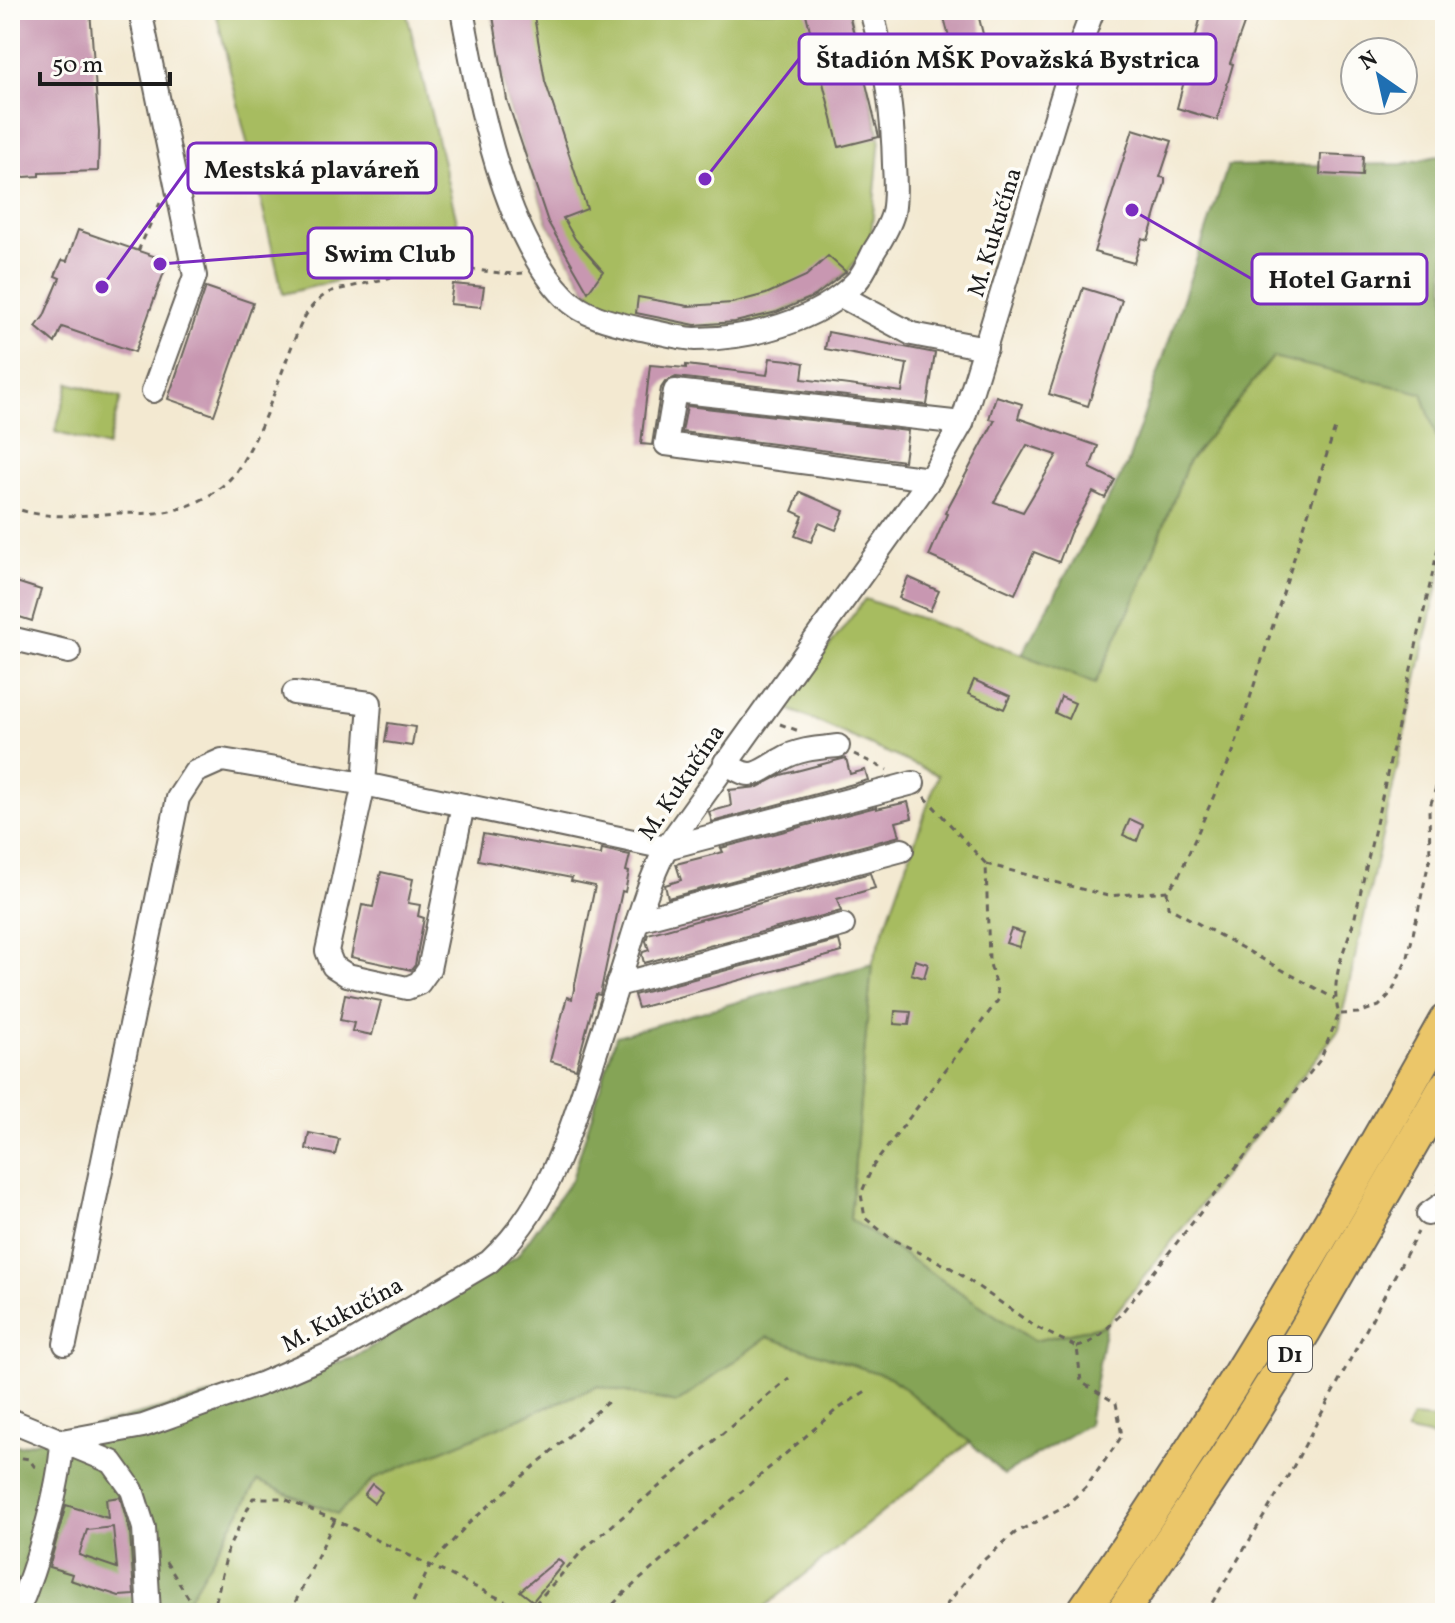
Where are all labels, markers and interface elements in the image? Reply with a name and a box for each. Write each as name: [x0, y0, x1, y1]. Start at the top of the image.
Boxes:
callout: Štadión MŠK Považská Bystrica: [799, 34, 1216, 84]
scale bar: [40, 36, 170, 86]
north arrow: [1339, 36, 1419, 116]
text: Štadión MŠK Považská Bystrica: [816, 43, 1200, 79]
text: N: [1354, 44, 1385, 79]
text: 50 m: [52, 49, 104, 83]
callout: Mestská plaváreň: [188, 143, 436, 193]
text: Mestská plaváreň: [204, 153, 420, 189]
street label: M. Kukučína: [960, 164, 1032, 301]
callout: Swim Club: [308, 228, 472, 278]
text: Swim Club: [324, 237, 456, 273]
callout: Hotel Garni: [1252, 254, 1427, 304]
text: Hotel Garni: [1268, 263, 1412, 299]
street label: M. Kukučína: [631, 718, 734, 848]
street label: M. Kukučína: [276, 1269, 410, 1362]
road number: D1: [1268, 1336, 1312, 1372]

